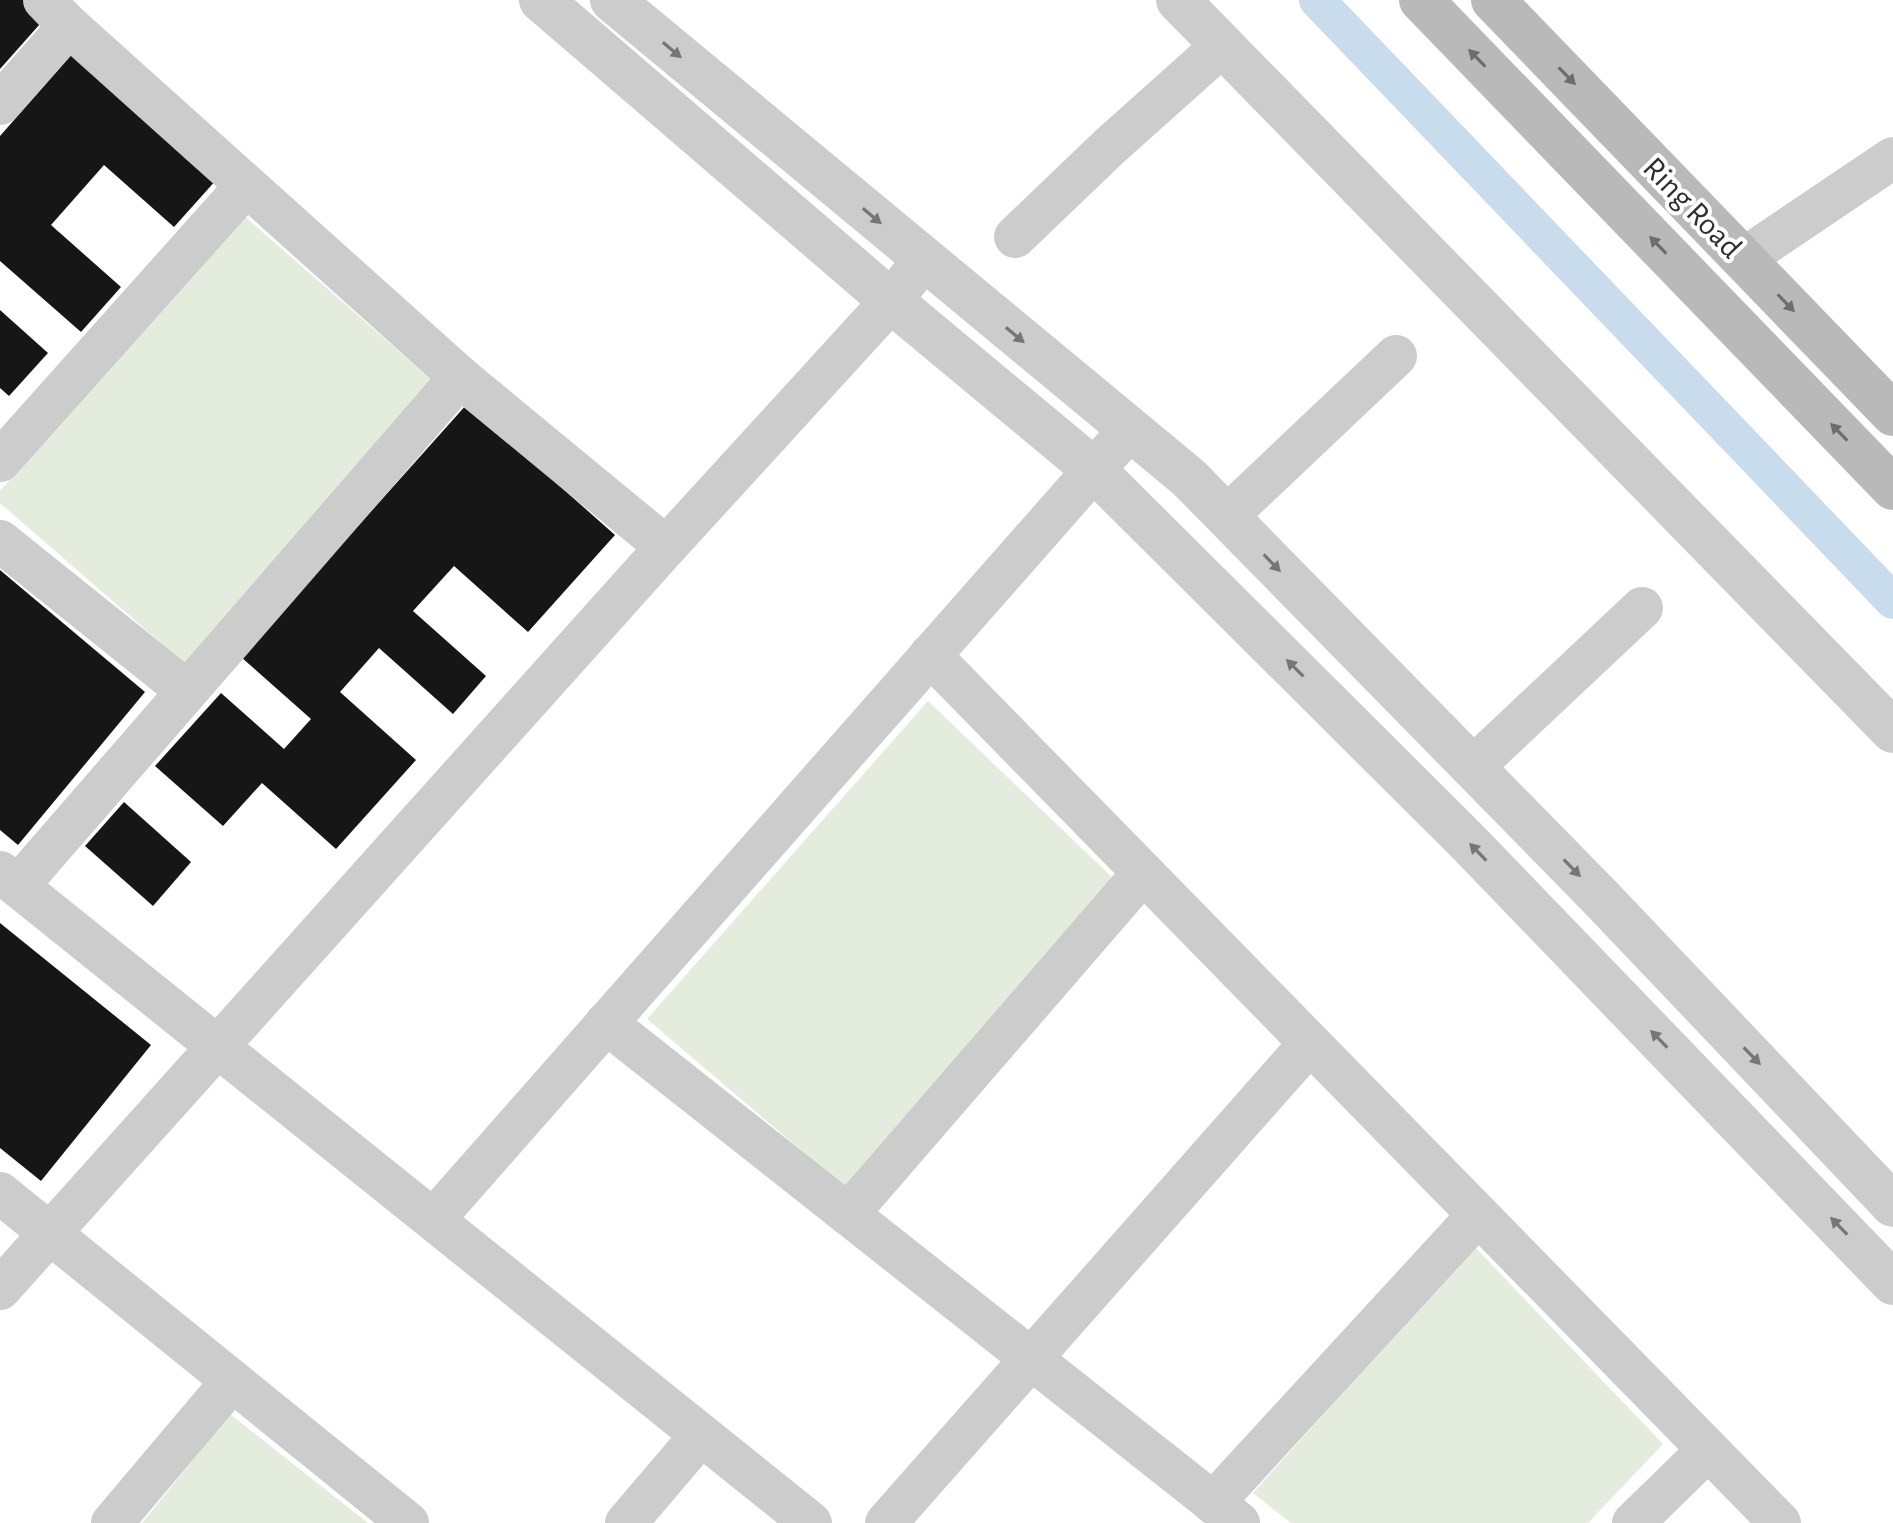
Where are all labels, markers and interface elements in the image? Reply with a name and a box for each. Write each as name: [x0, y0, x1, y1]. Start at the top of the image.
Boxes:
one-way arrow: [661, 41, 681, 58]
one-way arrow: [1468, 49, 1487, 68]
one-way arrow: [1557, 66, 1575, 85]
street label: Ring Road: [1637, 151, 1748, 264]
one-way arrow: [862, 207, 882, 224]
one-way arrow: [1649, 236, 1668, 255]
one-way arrow: [1777, 293, 1795, 312]
one-way arrow: [1005, 326, 1025, 343]
one-way arrow: [1830, 423, 1849, 442]
one-way arrow: [1262, 553, 1281, 572]
one-way arrow: [1286, 659, 1305, 678]
one-way arrow: [1469, 843, 1488, 862]
one-way arrow: [1562, 858, 1581, 877]
one-way arrow: [1650, 1030, 1669, 1049]
one-way arrow: [1742, 1046, 1760, 1065]
one-way arrow: [1830, 1217, 1849, 1236]

